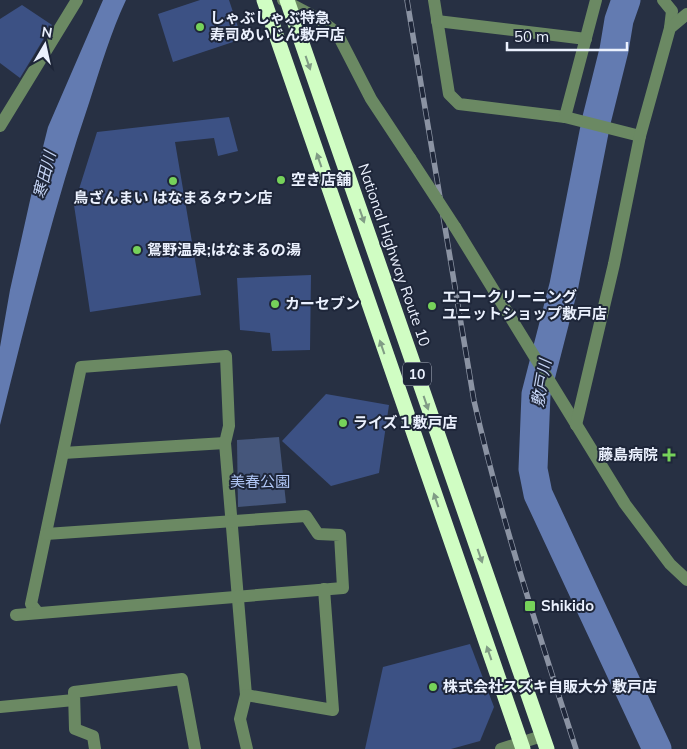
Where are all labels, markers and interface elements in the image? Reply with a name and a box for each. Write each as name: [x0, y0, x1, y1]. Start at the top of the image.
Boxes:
place label: しゃぶしゃぶ特急 寿司めいじん敷戸店: [210, 8, 345, 44]
north arrow: [20, 20, 70, 70]
scale bar: [507, 20, 627, 52]
marker: しゃぶしゃぶ特急 寿司めいじん敷戸店: [194, 21, 206, 33]
text: N: [40, 22, 54, 42]
text: 50 m: [514, 27, 549, 46]
one-way arrow: [305, 55, 312, 70]
water label: 寒田川: [28, 147, 60, 201]
one-way arrow: [315, 152, 322, 167]
street label: National Highway Route 10: [354, 161, 435, 349]
place label: 空き店舗: [291, 170, 351, 189]
marker: 空き店舗: [275, 174, 287, 186]
marker: 鳥ざんまい はなまるタウン店: [167, 175, 179, 187]
place label: 鳥ざんまい はなまるタウン店: [73, 188, 273, 207]
one-way arrow: [358, 209, 366, 224]
place label: 鴛野温泉;はなまるの湯: [147, 240, 301, 259]
marker: 鴛野温泉;はなまるの湯: [131, 244, 143, 256]
place label: エコークリーニング ユニットショップ敷戸店: [442, 287, 607, 323]
place label: カーセブン: [285, 294, 360, 313]
marker: カーセブン: [269, 298, 281, 310]
marker: エコークリーニング ユニットショップ敷戸店: [426, 300, 438, 312]
one-way arrow: [378, 339, 385, 354]
water label: 敷戸川: [527, 356, 555, 408]
road number: 10: [403, 362, 431, 386]
one-way arrow: [423, 395, 431, 410]
place label: ライズ１敷戸店: [353, 413, 458, 432]
marker: ライズ１敷戸店: [337, 417, 349, 429]
place label: 藤島病院: [598, 445, 658, 464]
marker: 藤島病院: [662, 448, 676, 462]
park label: 美春公園: [230, 472, 290, 491]
one-way arrow: [431, 492, 439, 507]
one-way arrow: [476, 549, 484, 564]
place label: Shikido: [541, 596, 594, 615]
marker: Shikido: [523, 599, 537, 613]
one-way arrow: [485, 646, 492, 661]
place label: 株式会社スズキ自販大分 敷戸店: [443, 677, 657, 696]
marker: 株式会社スズキ自販大分 敷戸店: [427, 681, 439, 693]

